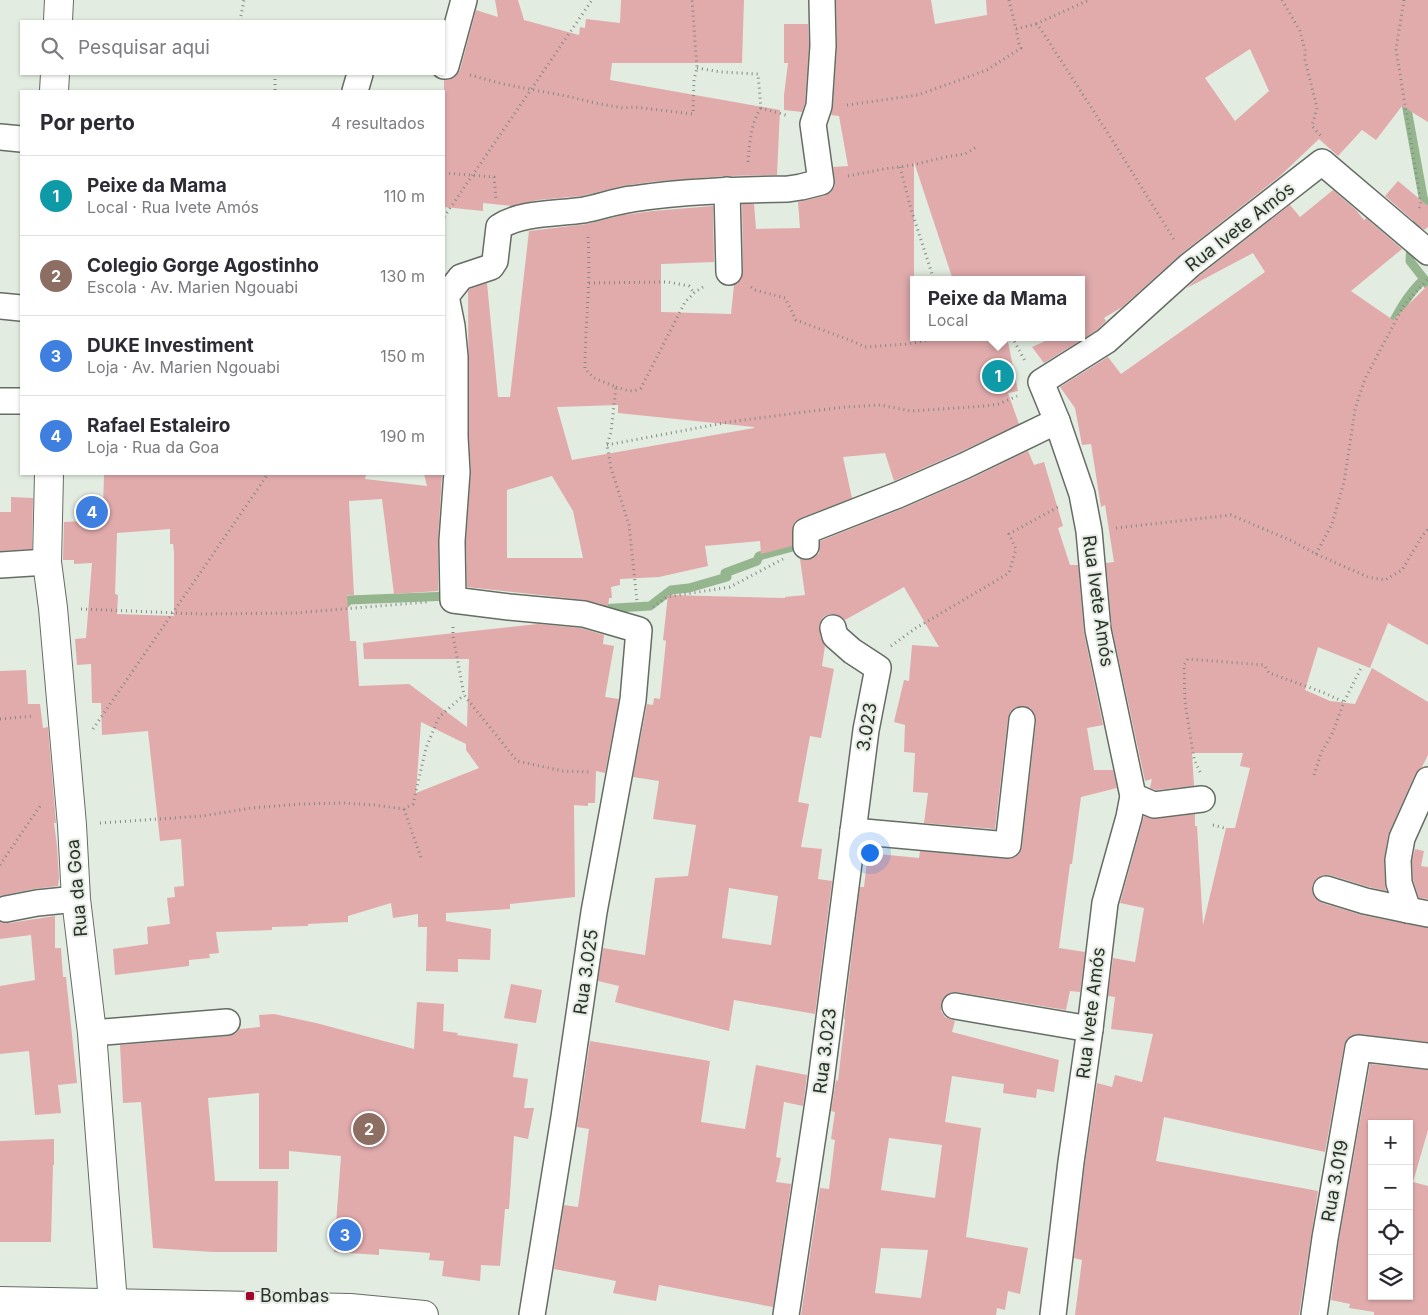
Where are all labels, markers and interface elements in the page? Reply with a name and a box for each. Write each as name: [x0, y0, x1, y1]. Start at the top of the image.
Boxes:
search box: [20, 20, 445, 75]
icon: search: [38, 34, 66, 62]
text: Pesquisar aqui: [78, 36, 210, 59]
text: Por perto: [40, 110, 135, 135]
text: 4 resultados: [331, 113, 425, 133]
text: Peixe da Mama: [87, 174, 227, 197]
street label: Rua Ivete Amós: [1181, 178, 1298, 276]
text: 1: [53, 186, 59, 206]
text: 110 m: [383, 186, 425, 206]
text: Local · Rua Ivete Amós: [87, 197, 259, 217]
text: Colegio Gorge Agostinho: [87, 254, 319, 277]
text: 2: [51, 266, 61, 286]
text: 130 m: [380, 266, 425, 286]
popup: [910, 276, 1085, 341]
text: Escola · Av. Marien Ngouabi: [87, 277, 298, 297]
text: Peixe da Mama: [928, 287, 1067, 310]
text: Local: [928, 310, 968, 330]
text: DUKE Investiment: [87, 334, 254, 357]
text: 3: [51, 346, 61, 366]
text: 150 m: [380, 346, 425, 366]
text: Loja · Av. Marien Ngouabi: [87, 357, 280, 377]
pin: 1: [982, 357, 1014, 395]
text: Rafael Estaleiro: [87, 414, 230, 437]
text: 4: [51, 426, 61, 446]
text: 190 m: [380, 426, 425, 446]
text: Loja · Rua da Goa: [87, 437, 219, 457]
pin: 4: [76, 493, 108, 531]
street label: Rua Ivete Amós: [1079, 534, 1118, 668]
street label: 3.023: [852, 701, 881, 753]
street label: Rua da Goa: [62, 838, 91, 938]
your location: [857, 840, 883, 866]
street label: Rua 3.025: [569, 928, 602, 1016]
street label: Rua Ivete Amós: [1072, 946, 1109, 1080]
street label: Rua 3.023: [809, 1007, 840, 1095]
pin: 2: [353, 1110, 385, 1148]
map controls: [1368, 1120, 1413, 1300]
button: +: [1368, 1120, 1413, 1165]
street label: Rua 3.019: [1317, 1138, 1352, 1223]
button: −: [1368, 1165, 1413, 1210]
button: locate: [1368, 1210, 1413, 1255]
pin: 3: [329, 1216, 361, 1254]
button: layers: [1368, 1255, 1413, 1300]
place label: Bombas: [260, 1285, 329, 1306]
marker: Bombas: [244, 1290, 256, 1302]

